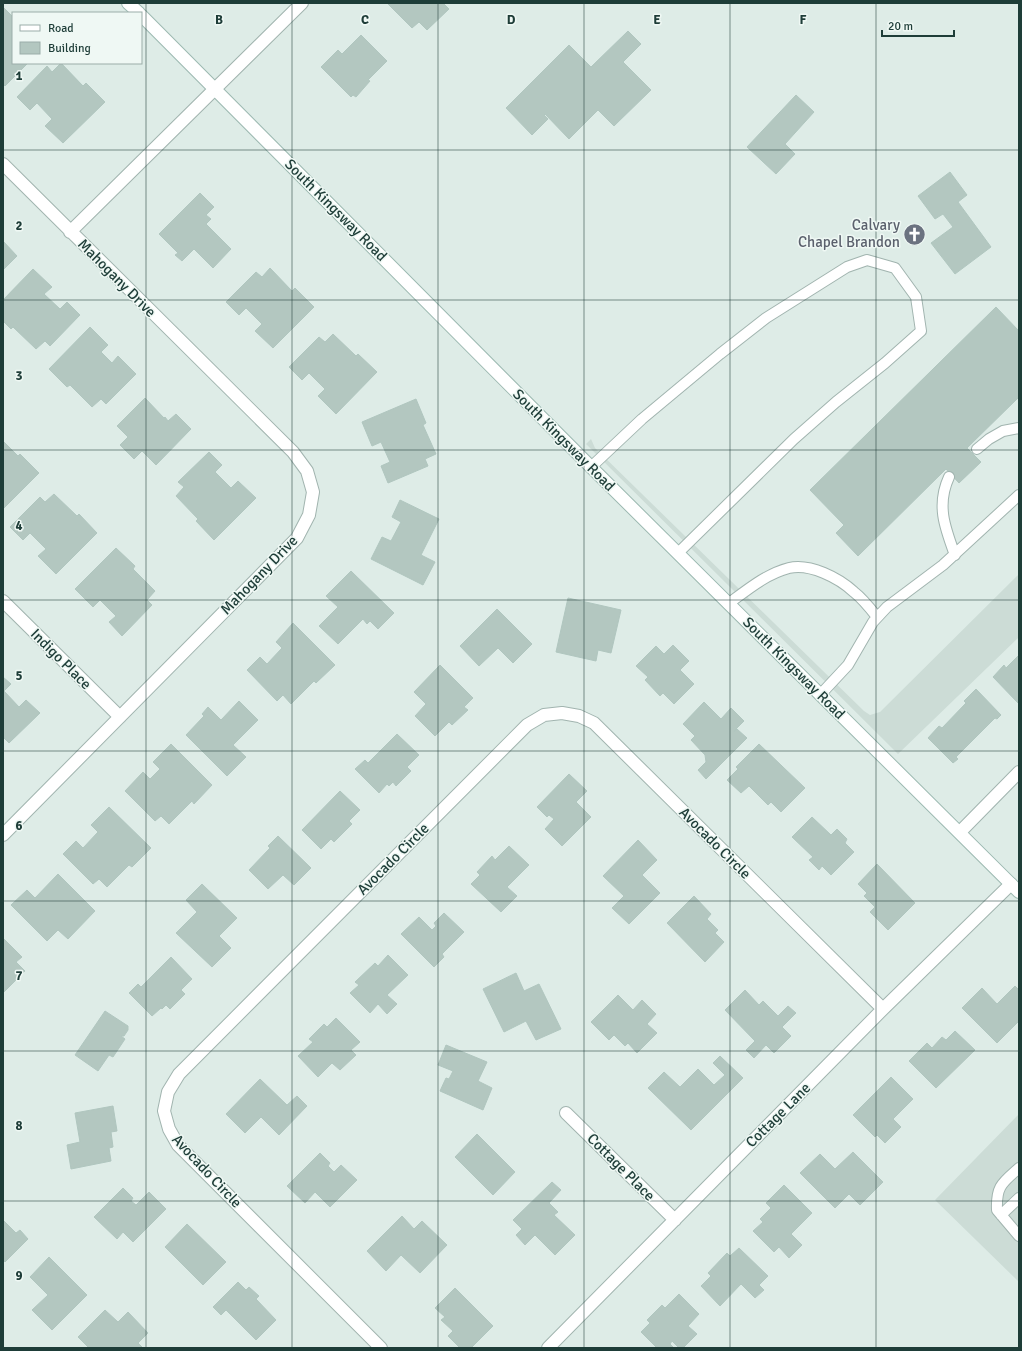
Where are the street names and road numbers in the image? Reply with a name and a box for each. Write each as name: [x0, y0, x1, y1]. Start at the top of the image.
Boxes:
street label: South Kingsway Road: [281, 155, 391, 265]
street label: Mahogany Drive: [74, 235, 160, 321]
street label: South Kingsway Road: [509, 385, 619, 495]
street label: Mahogany Drive: [217, 532, 301, 618]
street label: South Kingsway Road: [739, 613, 849, 723]
street label: Indigo Place: [27, 625, 95, 693]
street label: Avocado Circle: [675, 803, 755, 883]
street label: Avocado Circle: [353, 819, 433, 899]
street label: Cottage Lane: [742, 1079, 814, 1151]
street label: Cottage Place: [583, 1129, 659, 1205]
street label: Avocado Circle: [168, 1130, 246, 1212]

